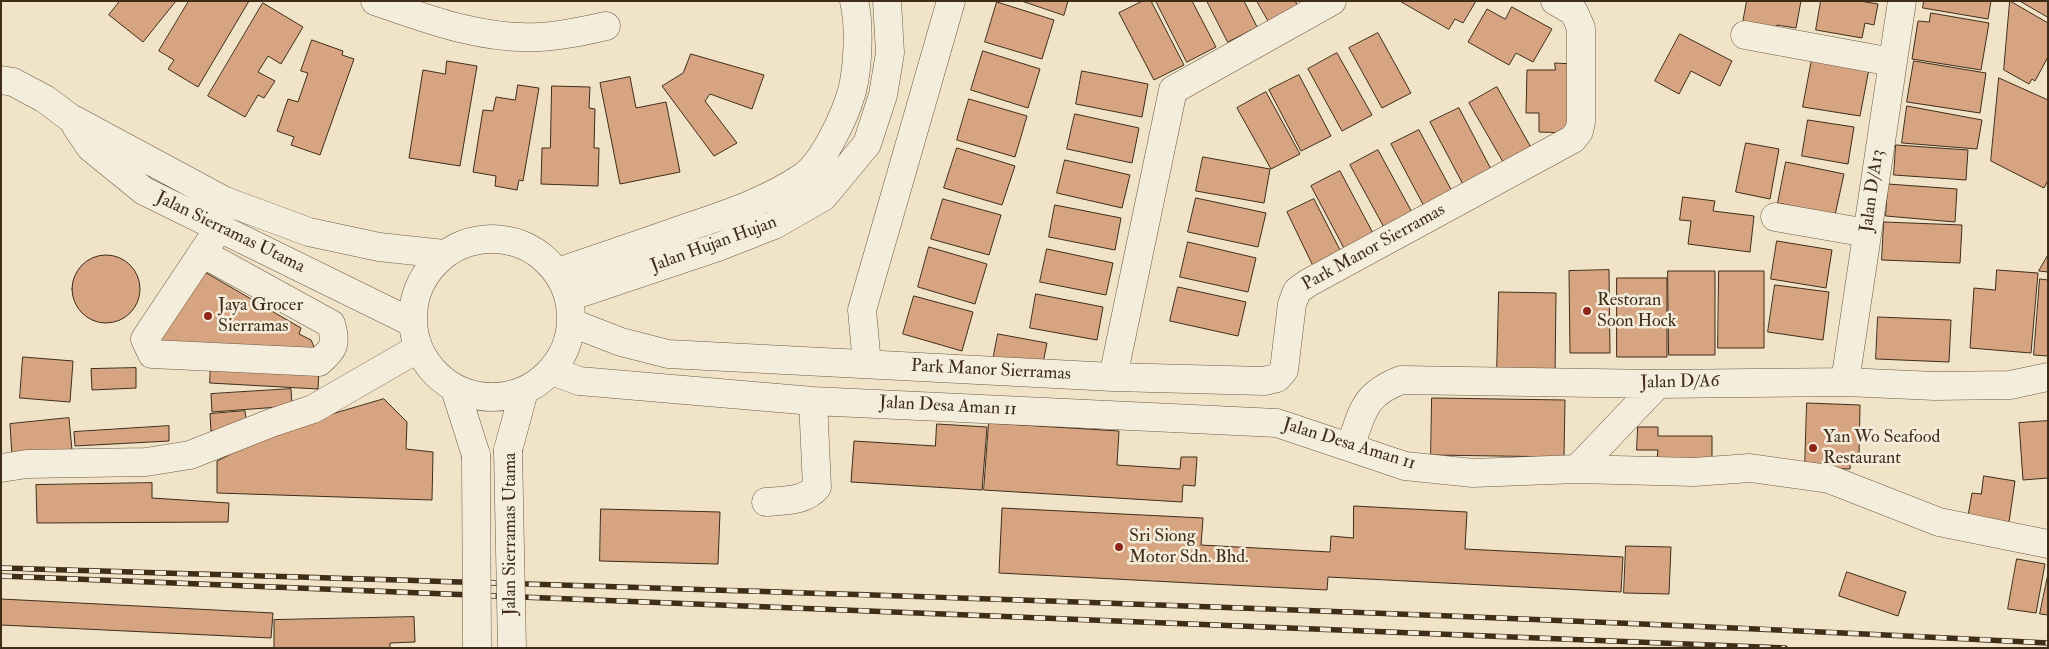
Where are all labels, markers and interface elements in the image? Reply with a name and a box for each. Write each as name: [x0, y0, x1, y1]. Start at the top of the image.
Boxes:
street label: Jalan D/A13: [1856, 148, 1890, 234]
street label: Jalan Sierramas Utama: [152, 188, 308, 278]
street label: Park Manor Sierramas: [1299, 200, 1449, 296]
street label: Jalan Hujan Hujan: [648, 212, 780, 278]
place label: Restoran Soon Hock: [1597, 290, 1676, 332]
place label: Jaya Grocer Sierramas: [218, 295, 303, 338]
marker: Restoran Soon Hock: [1581, 305, 1593, 317]
marker: Jaya Grocer Sierramas: [202, 310, 214, 322]
street label: Park Manor Sierramas: [910, 356, 1072, 386]
street label: Jalan D/A6: [1640, 372, 1720, 394]
street label: Jalan Desa Aman 11: [879, 393, 1017, 421]
street label: Jalan Desa Aman 11: [1280, 415, 1418, 475]
place label: Yan Wo Seafood Restaurant: [1823, 427, 1940, 469]
marker: Yan Wo Seafood Restaurant: [1807, 442, 1819, 454]
street label: Jalan Sierramas Utama: [500, 453, 522, 615]
place label: Sri Siong Motor Sdn. Bhd.: [1129, 526, 1249, 568]
marker: Sri Siong Motor Sdn. Bhd.: [1113, 541, 1125, 553]

